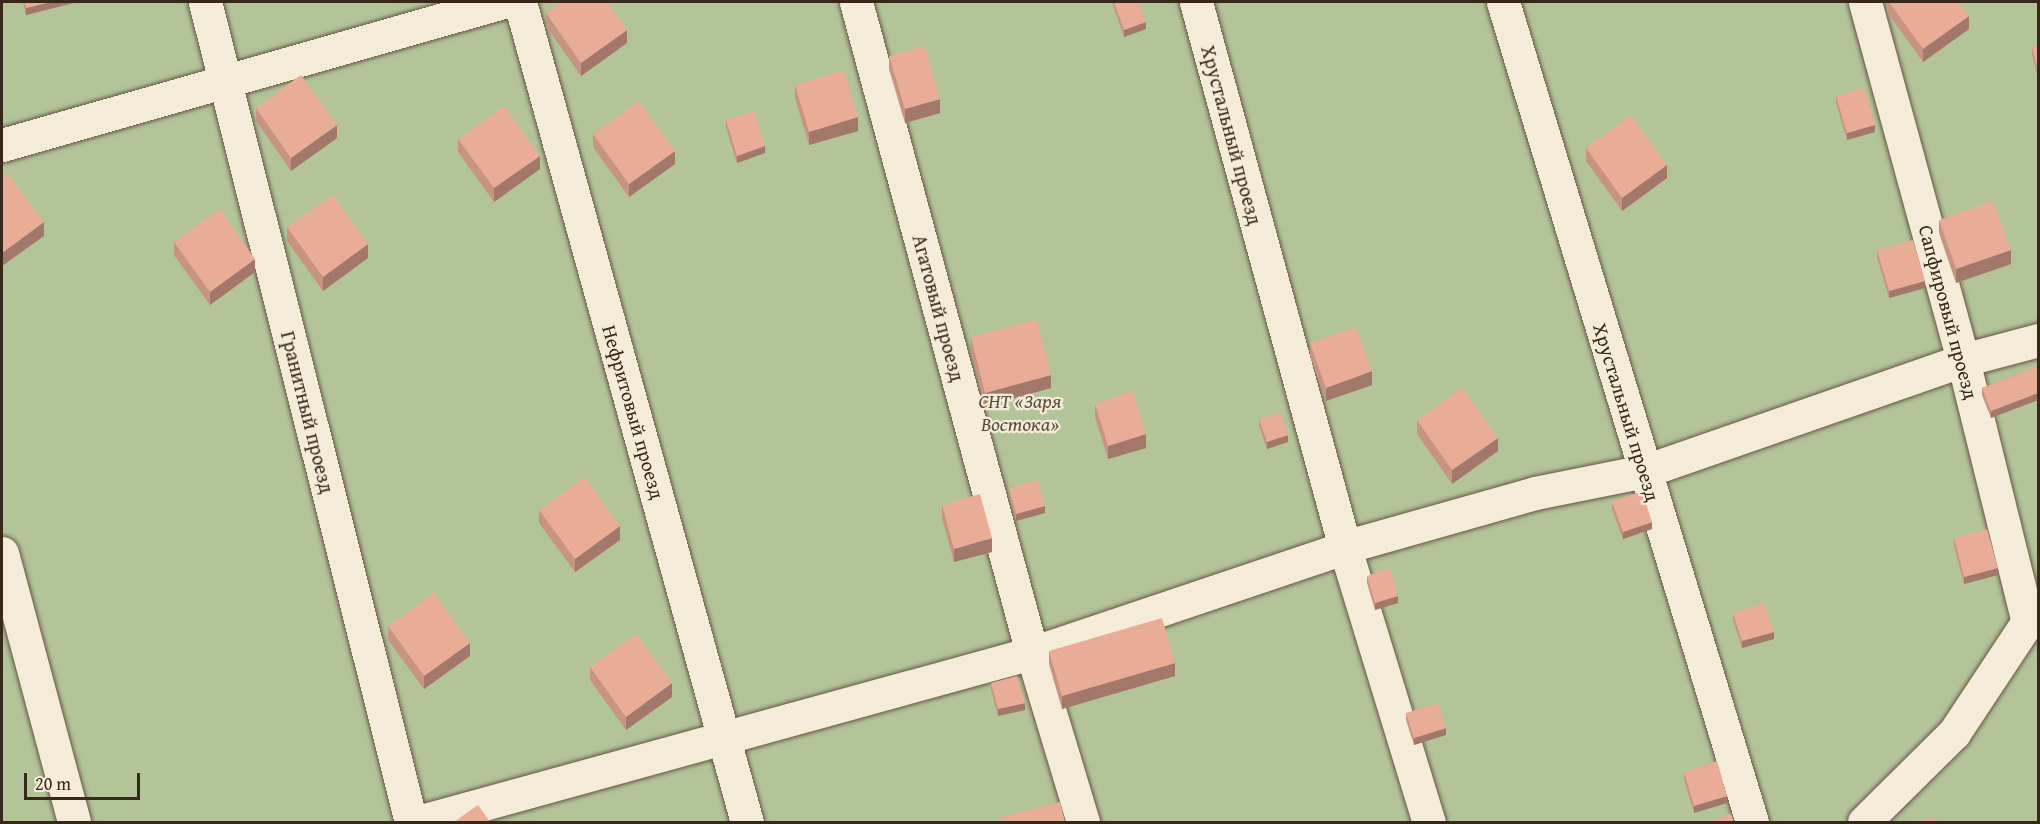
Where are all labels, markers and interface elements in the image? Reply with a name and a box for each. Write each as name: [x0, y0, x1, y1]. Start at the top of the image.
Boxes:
street label: Хрустальный проезд: [1196, 43, 1268, 227]
street label: Сапфировый проезд: [1914, 222, 1984, 402]
street label: Агатовый проезд: [908, 232, 970, 384]
street label: Хрустальный проезд: [1588, 320, 1666, 504]
street label: Нефритовый проезд: [598, 322, 670, 502]
street label: Гранитный проезд: [276, 328, 340, 496]
park label: СНТ «Заря Востока»: [978, 388, 1062, 435]
scale bar: [27, 761, 142, 799]
text: 20 m: [35, 770, 71, 797]

